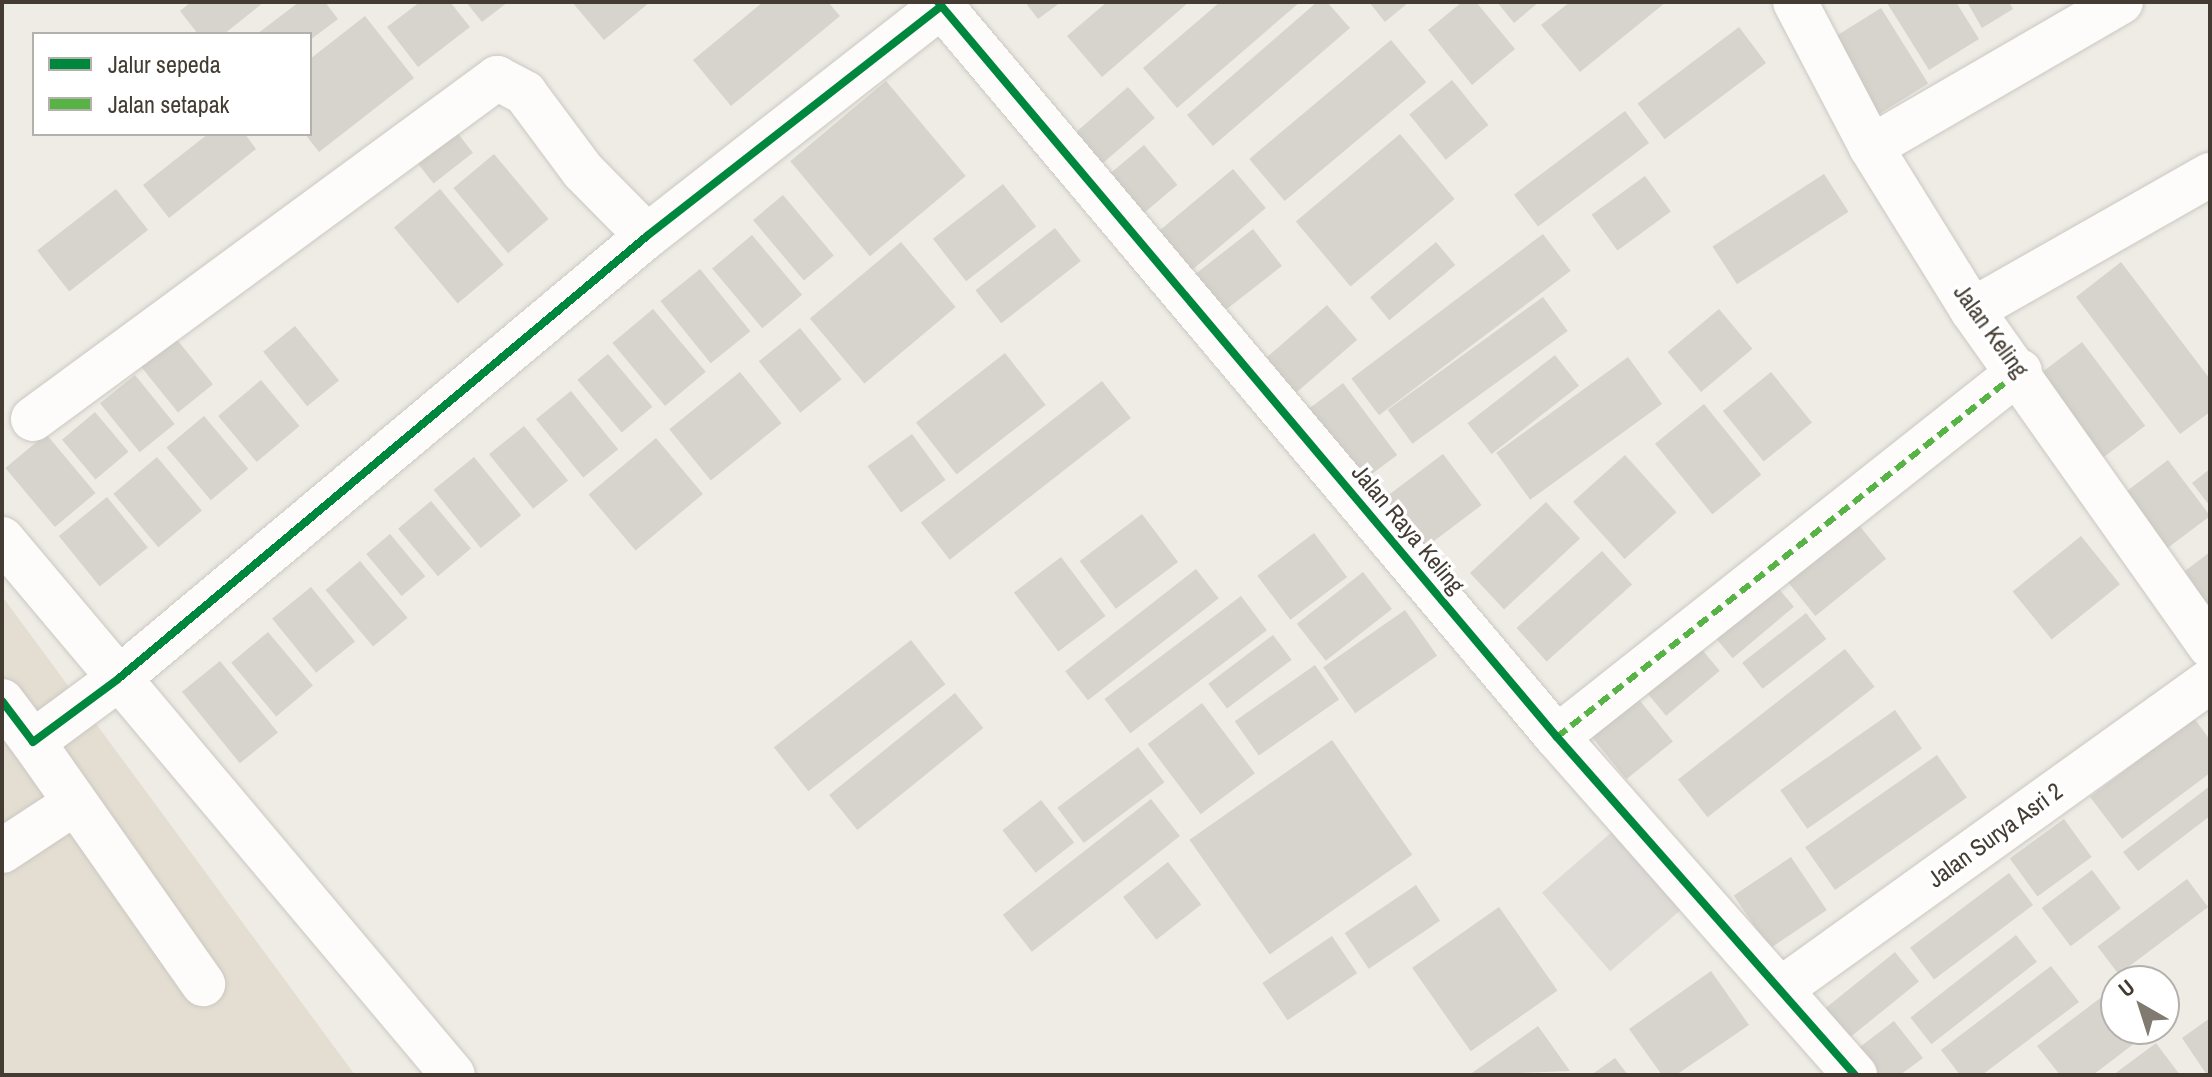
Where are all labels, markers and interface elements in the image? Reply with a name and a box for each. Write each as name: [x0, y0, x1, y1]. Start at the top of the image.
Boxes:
legend: [32, 32, 312, 136]
text: Jalur sepeda: [108, 48, 221, 80]
text: Jalan setapak: [108, 88, 229, 120]
street label: Jalan Keling: [1948, 279, 2034, 383]
street label: Jalan Raya Keling: [1346, 459, 1470, 599]
street label: Jalan Surya Asri 2: [1921, 776, 2069, 894]
north arrow: [2100, 965, 2180, 1045]
text: U: [2112, 972, 2141, 1004]

